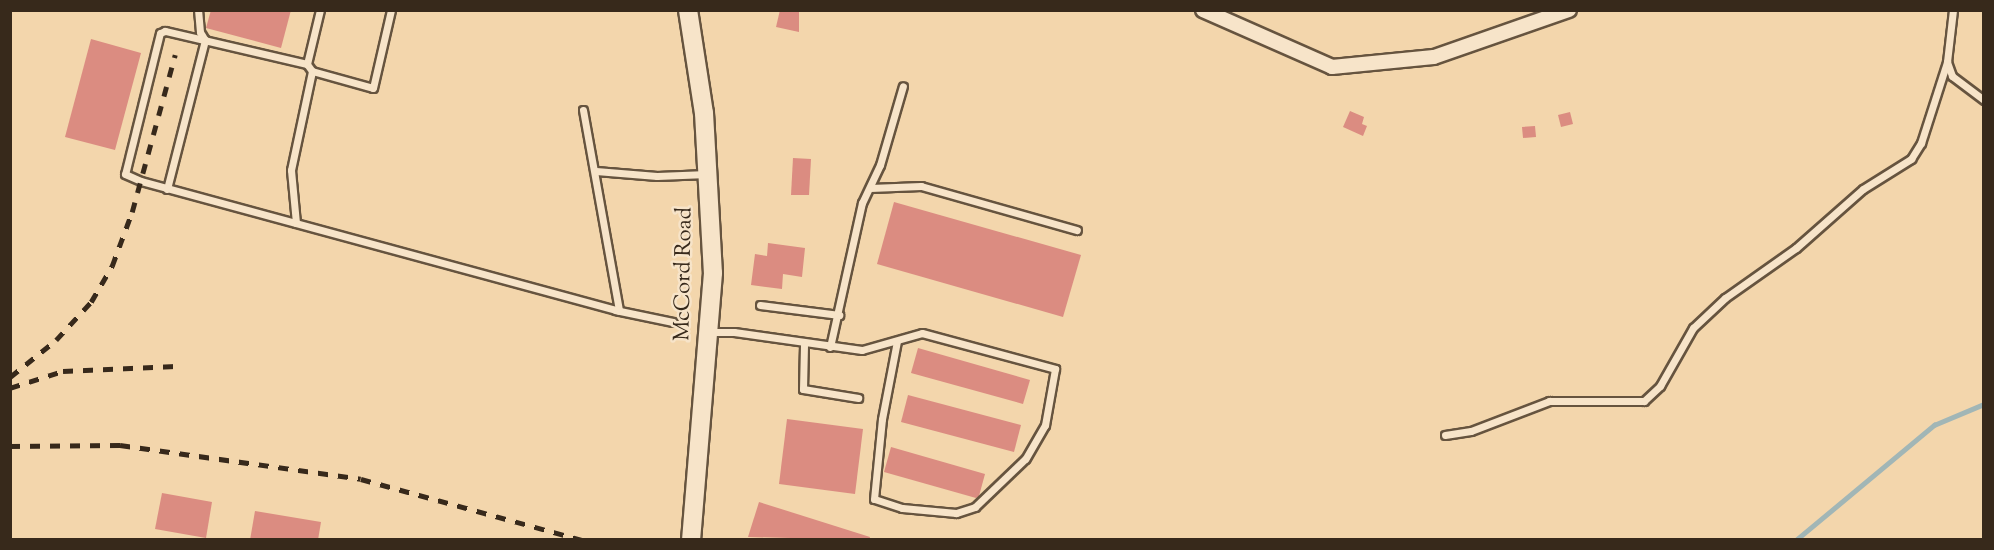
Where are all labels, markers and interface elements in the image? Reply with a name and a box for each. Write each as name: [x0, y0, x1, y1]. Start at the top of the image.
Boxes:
street label: McCord Road: [671, 207, 699, 341]

